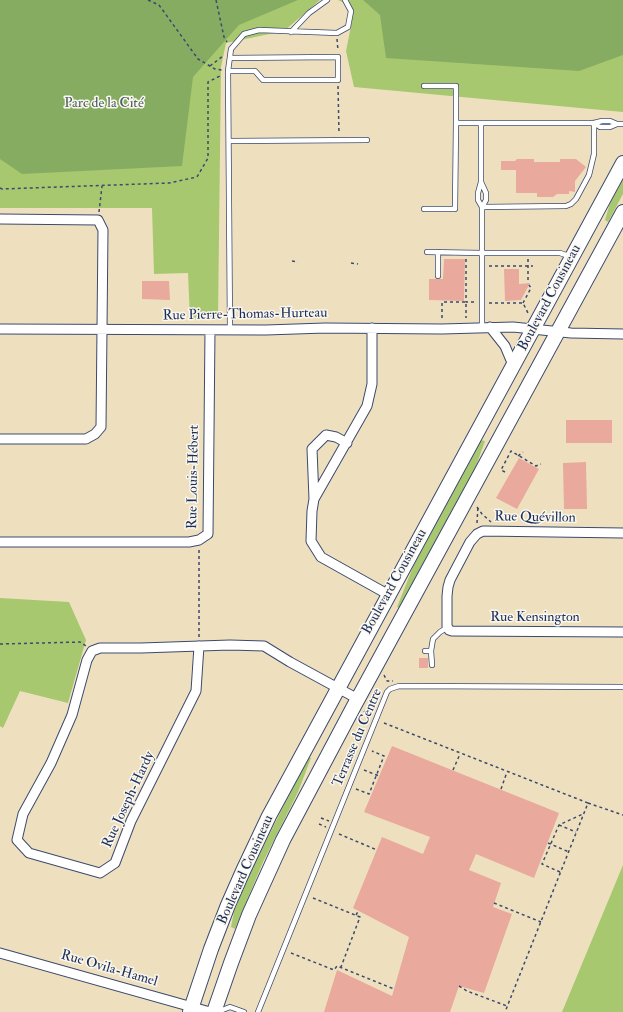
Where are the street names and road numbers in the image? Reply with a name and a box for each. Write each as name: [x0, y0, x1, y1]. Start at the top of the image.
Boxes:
street label: Boulevard Cousineau: [515, 242, 585, 354]
street label: Rue Pierre-Thomas-Hurteau: [162, 305, 328, 325]
street label: Rue Louis-Hébert: [185, 425, 203, 529]
street label: Rue Quévillon: [494, 509, 576, 527]
street label: Boulevard Cousineau: [359, 526, 431, 638]
street label: Rue Kensington: [490, 610, 580, 626]
street label: Terrasse du Centre: [330, 686, 386, 790]
street label: Rue Joseph-Hardy: [99, 749, 159, 851]
street label: Boulevard Cousineau: [214, 813, 278, 927]
street label: Rue Ovila-Hamel: [59, 947, 159, 991]

